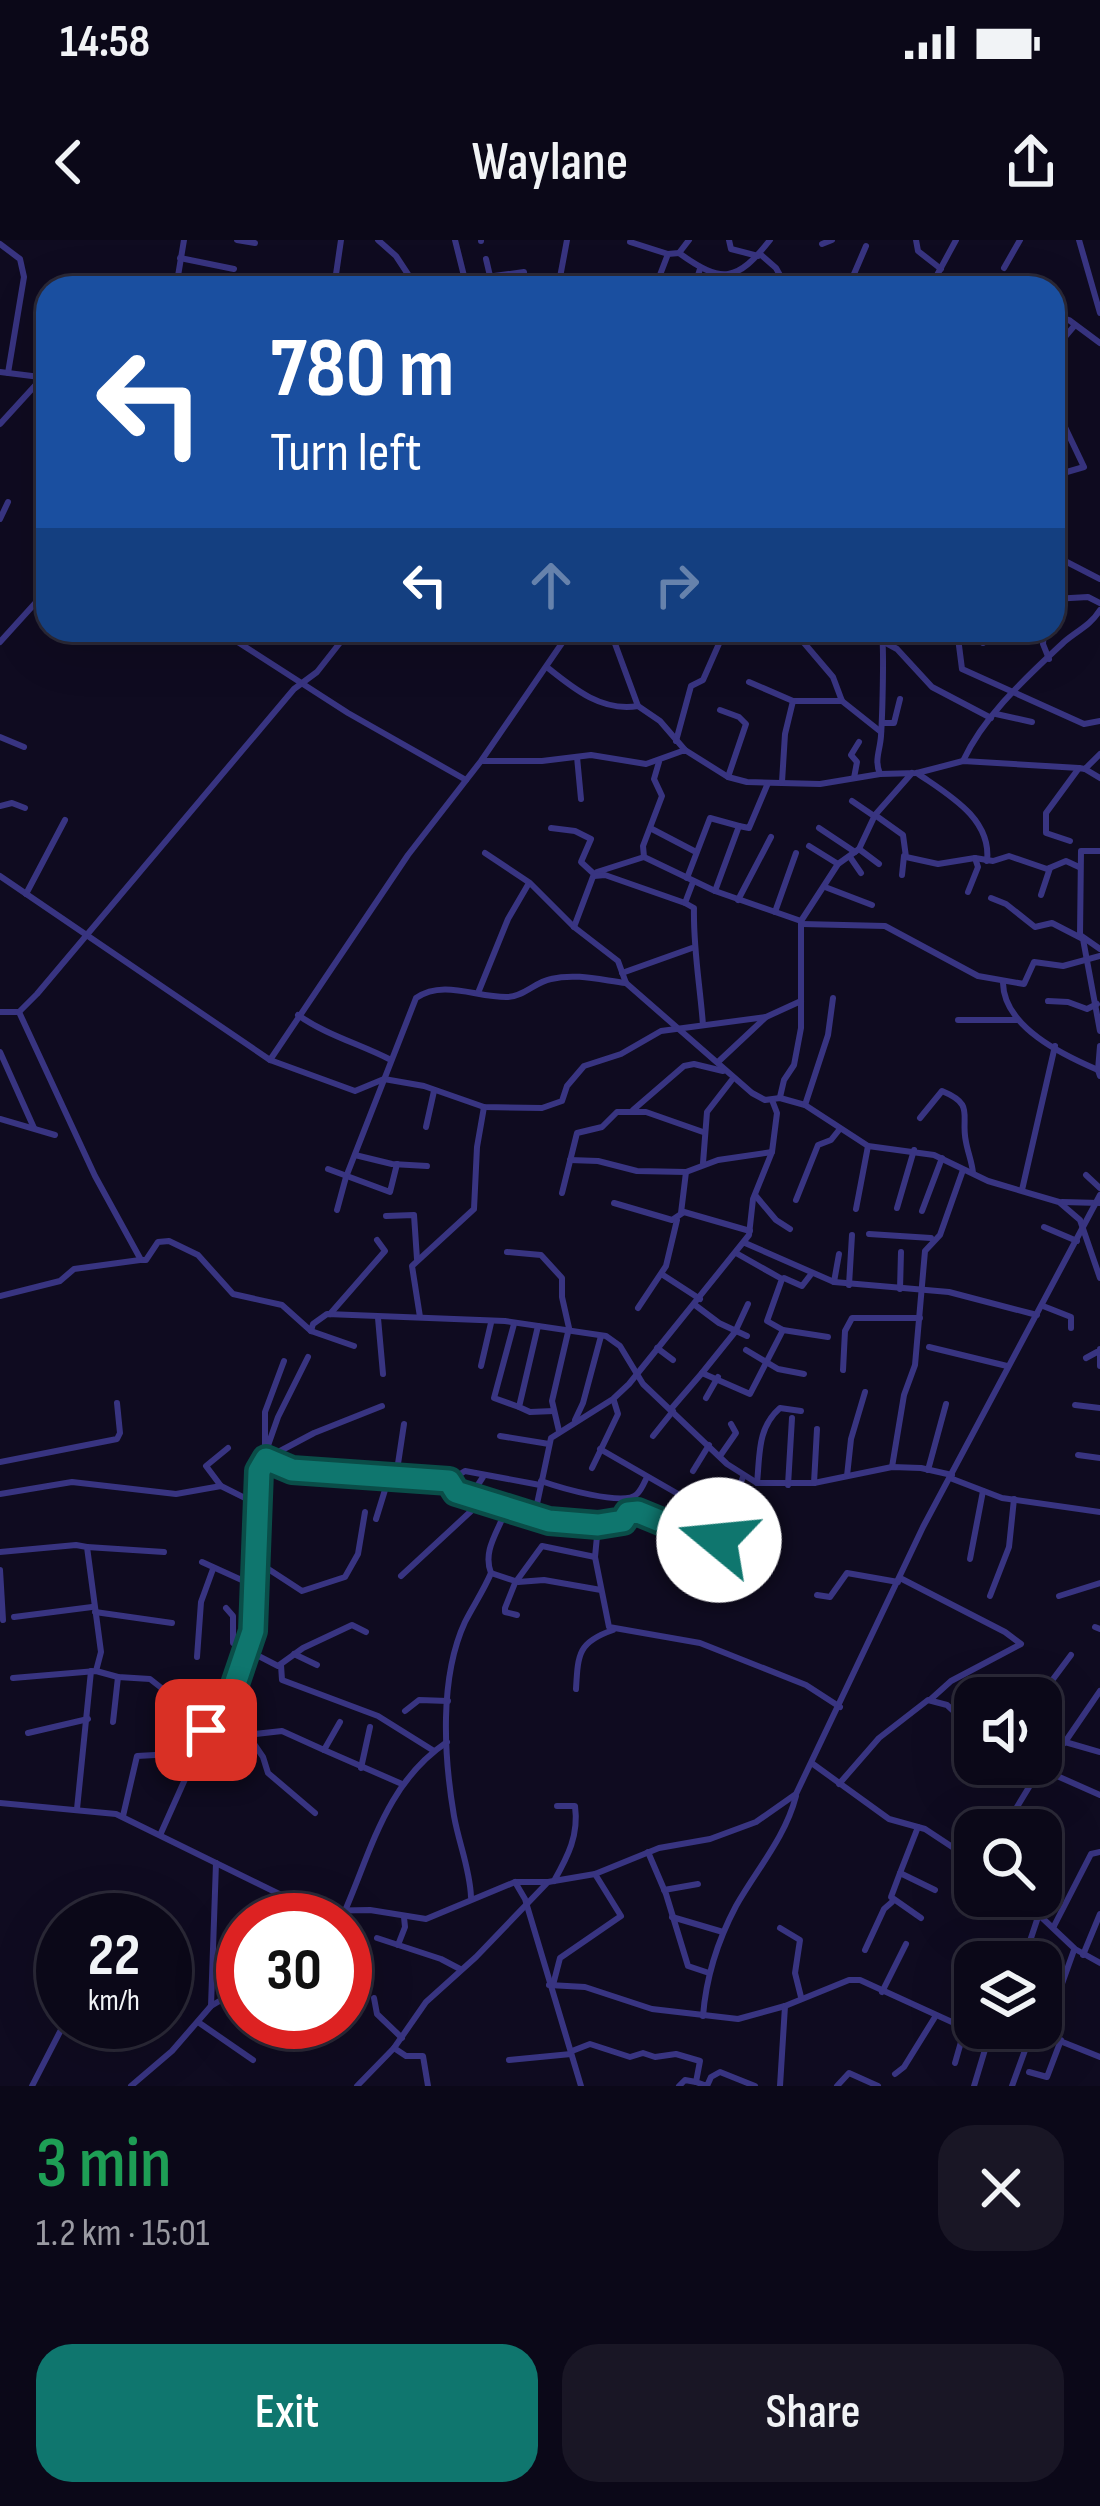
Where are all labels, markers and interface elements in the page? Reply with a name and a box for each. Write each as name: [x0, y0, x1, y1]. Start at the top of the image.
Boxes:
text: 14:58: [60, 15, 150, 70]
icon: back: [36, 129, 102, 195]
icon: share: [998, 129, 1064, 195]
text: Waylane: [472, 130, 628, 195]
text: 780 m: [270, 319, 455, 420]
icon: left: [72, 324, 228, 480]
text: Turn left: [270, 421, 422, 486]
icon: left: [392, 552, 458, 618]
icon: ahead: [518, 552, 584, 618]
icon: right: [644, 552, 710, 618]
position arrow: [656, 1477, 782, 1603]
map controls: [954, 1677, 1062, 2049]
button: sound: [954, 1677, 1062, 1785]
pin: [155, 1679, 257, 1781]
icon: arrive: [173, 1697, 239, 1763]
button: search: [954, 1809, 1062, 1917]
speed limit sign: 30: [216, 1893, 372, 2049]
text: 22: [88, 1920, 140, 1992]
button: layers: [954, 1941, 1062, 2049]
text: km/h: [88, 1983, 140, 2019]
text: 3 min: [36, 2121, 171, 2208]
button: close: [938, 2125, 1064, 2251]
text: 1.2 km · 15:01: [36, 2210, 209, 2257]
button: Exit: [36, 2344, 538, 2482]
button: Share: [562, 2344, 1064, 2482]

